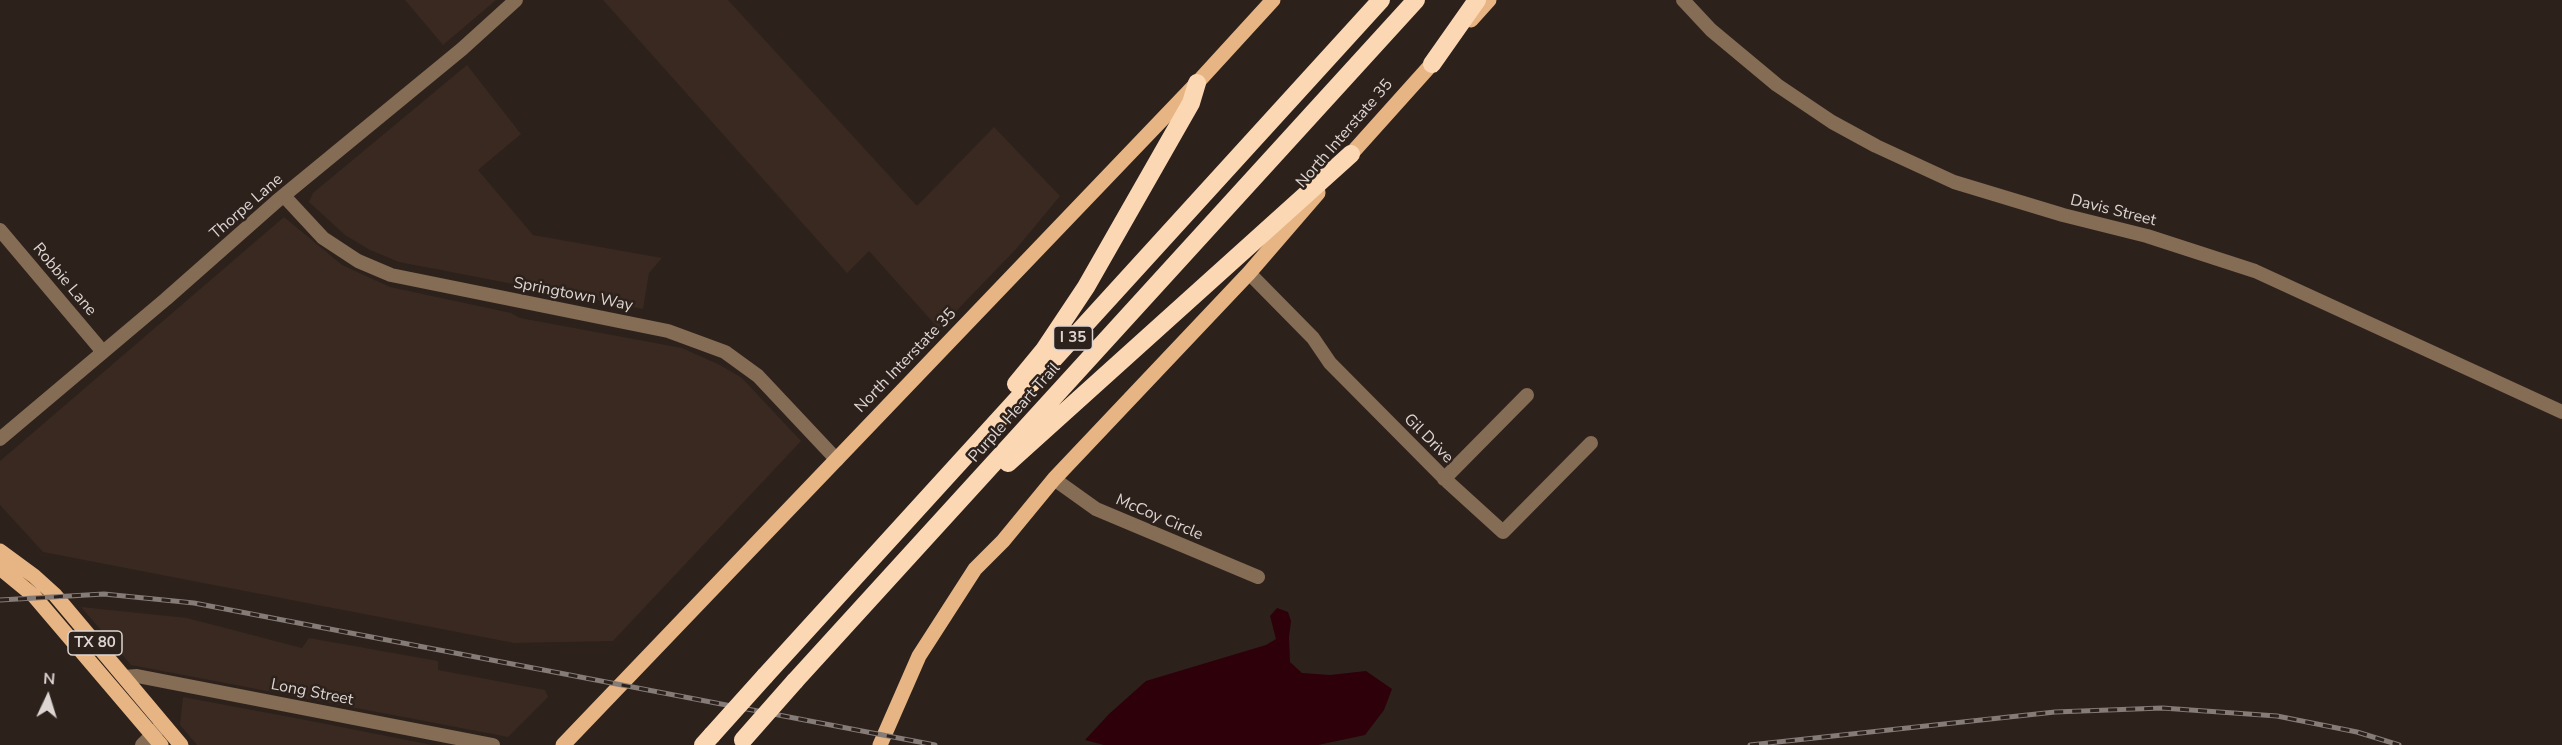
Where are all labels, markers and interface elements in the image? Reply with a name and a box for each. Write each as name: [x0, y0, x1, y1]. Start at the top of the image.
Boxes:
street label: North Interstate 35: [1293, 76, 1397, 192]
street label: Thorpe Lane: [207, 170, 287, 244]
street label: Davis Street: [2068, 191, 2158, 231]
street label: Robbie Lane: [28, 240, 100, 320]
street label: Springtown Way: [512, 274, 634, 316]
street label: North Interstate 35: [851, 305, 961, 417]
road number: I 35: [1054, 326, 1092, 350]
street label: Purple Heart Trail: [965, 359, 1065, 467]
street label: Gil Drive: [1399, 410, 1457, 468]
street label: McCoy Circle: [1112, 491, 1206, 545]
road number: TX 80: [68, 631, 122, 655]
north arrow: [18, 667, 78, 727]
text: N: [43, 668, 56, 690]
street label: Long Street: [269, 676, 355, 710]

